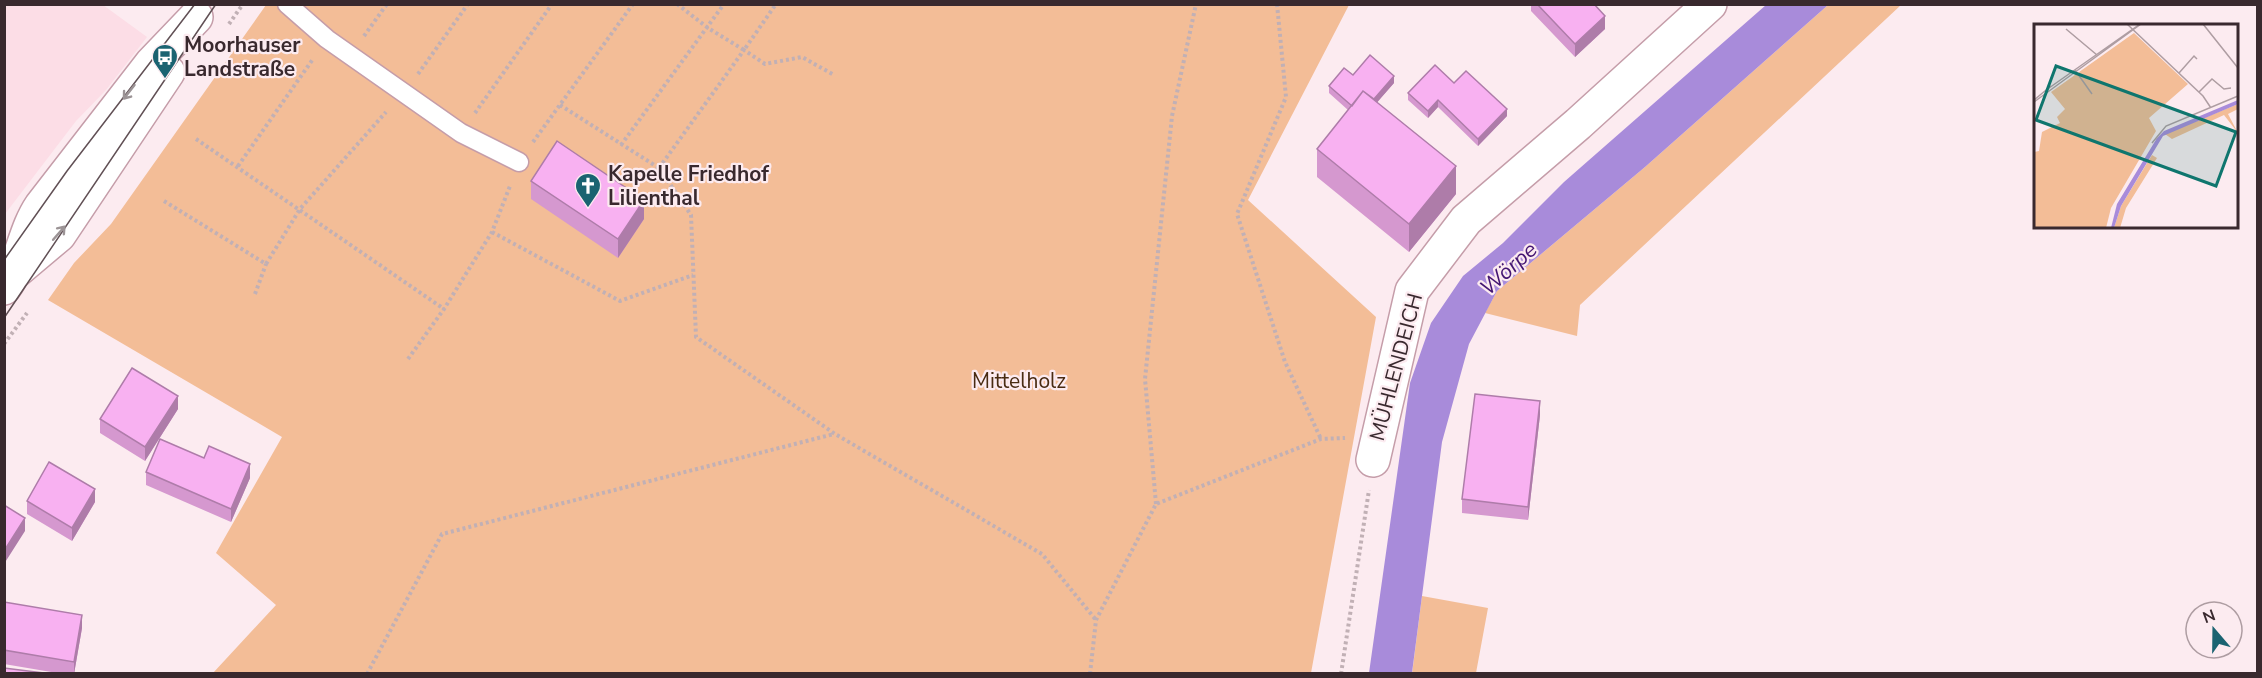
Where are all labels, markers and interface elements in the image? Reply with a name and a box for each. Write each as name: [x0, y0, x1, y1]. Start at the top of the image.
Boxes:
inset map: [2034, 24, 2238, 228]
place label: Moorhauser Landstraße: [184, 31, 301, 83]
bus stop icon: Moorhauser Landstraße: [150, 42, 180, 80]
one-way arrow: [123, 83, 136, 99]
place label: Kapelle Friedhof Lilienthal: [608, 160, 769, 212]
church icon: Kapelle Friedhof Lilienthal: [573, 171, 603, 209]
one-way arrow: [52, 226, 66, 241]
water label: Wörpe: [1474, 235, 1544, 302]
street label: MÜHLENDEICH: [1363, 290, 1429, 444]
park label: Mittelholz: [972, 367, 1066, 395]
north arrow: [2184, 600, 2244, 660]
text: N: [2200, 604, 2219, 629]

